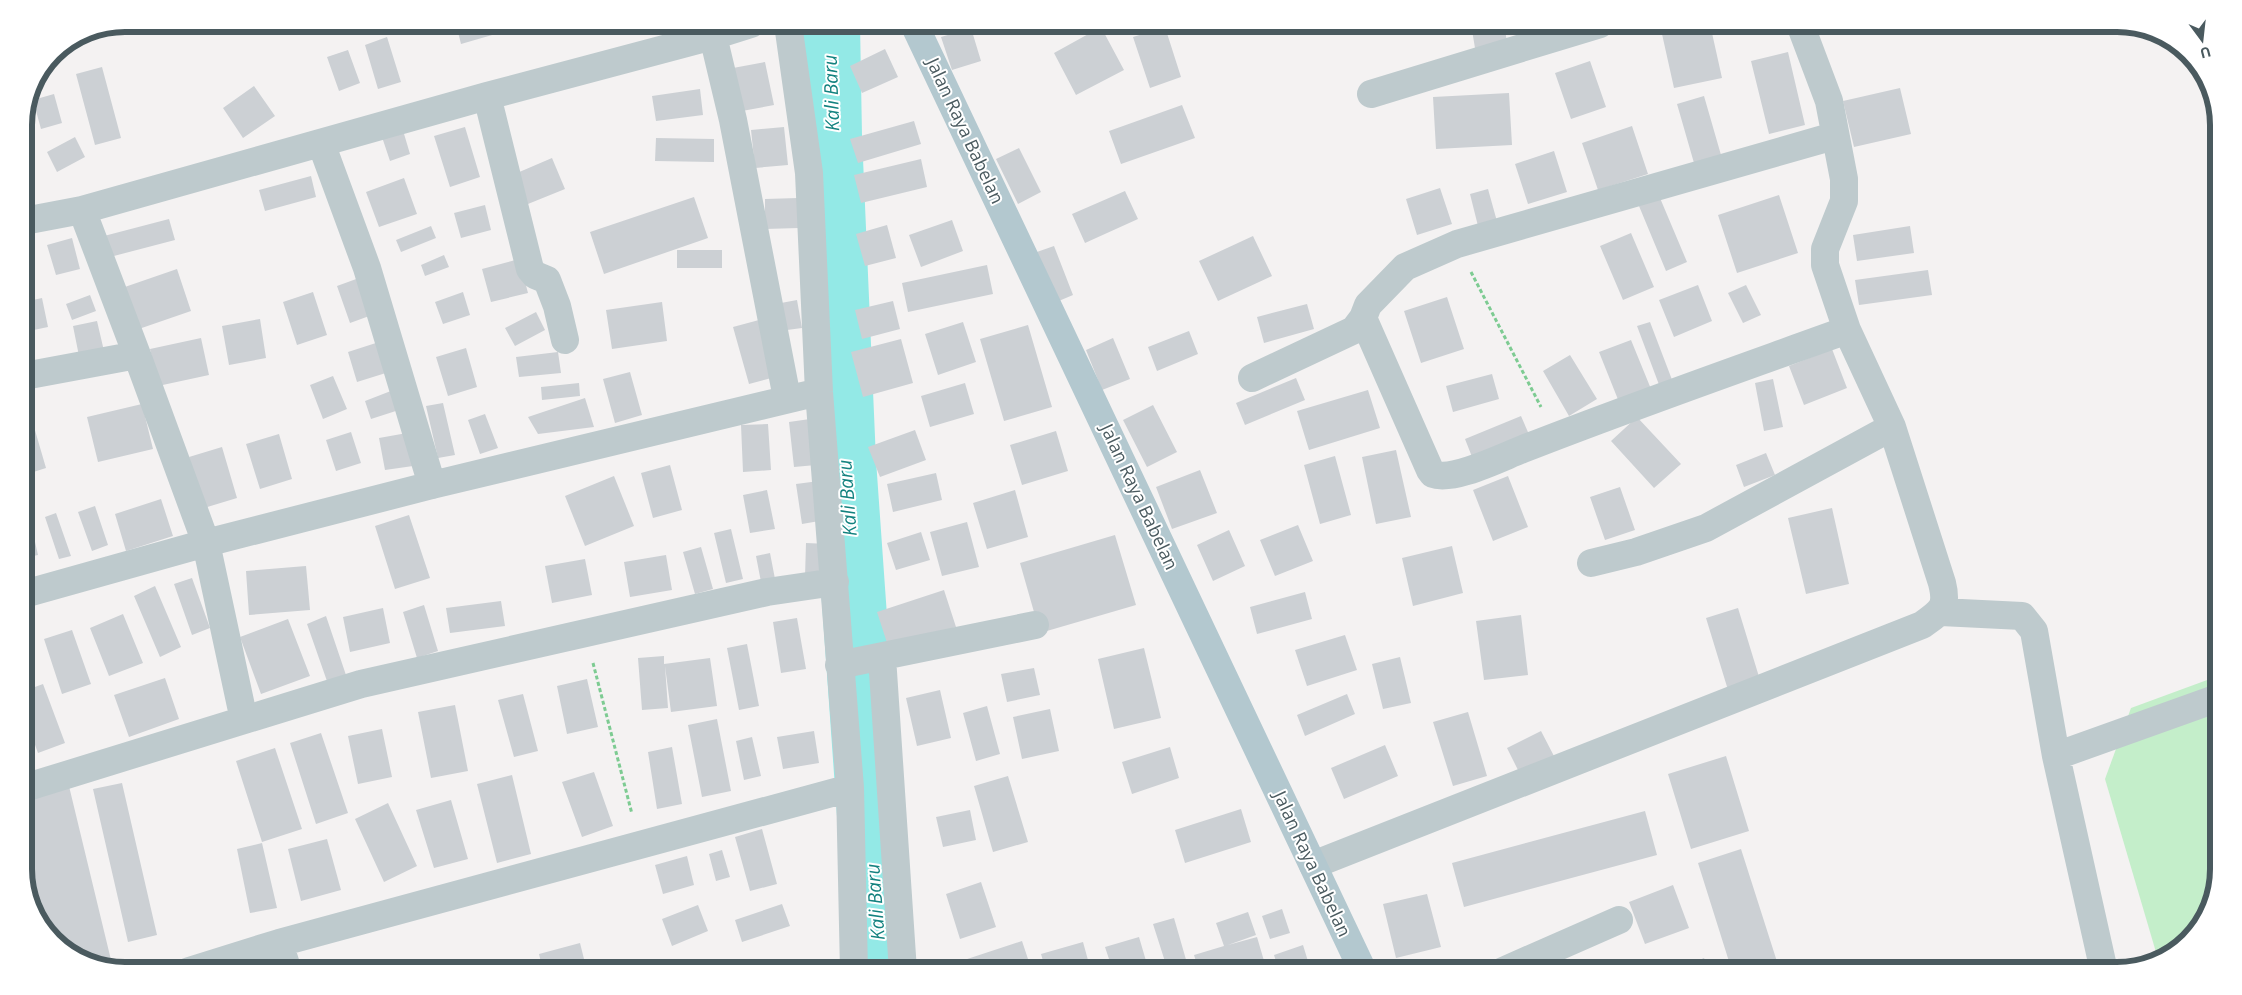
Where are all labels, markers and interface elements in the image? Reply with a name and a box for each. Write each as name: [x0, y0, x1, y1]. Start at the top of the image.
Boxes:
north arrow: [2177, 15, 2227, 65]
text: U: [2198, 42, 2213, 64]
street label: Jalan Raya Babelan: [921, 52, 1010, 207]
water label: Kali Baru: [817, 54, 845, 132]
street label: Jalan Raya Babelan: [1095, 418, 1184, 573]
water label: Kali Baru: [831, 459, 863, 537]
street label: Jalan Raya Babelan: [1268, 785, 1357, 940]
water label: Kali Baru: [859, 863, 891, 941]

